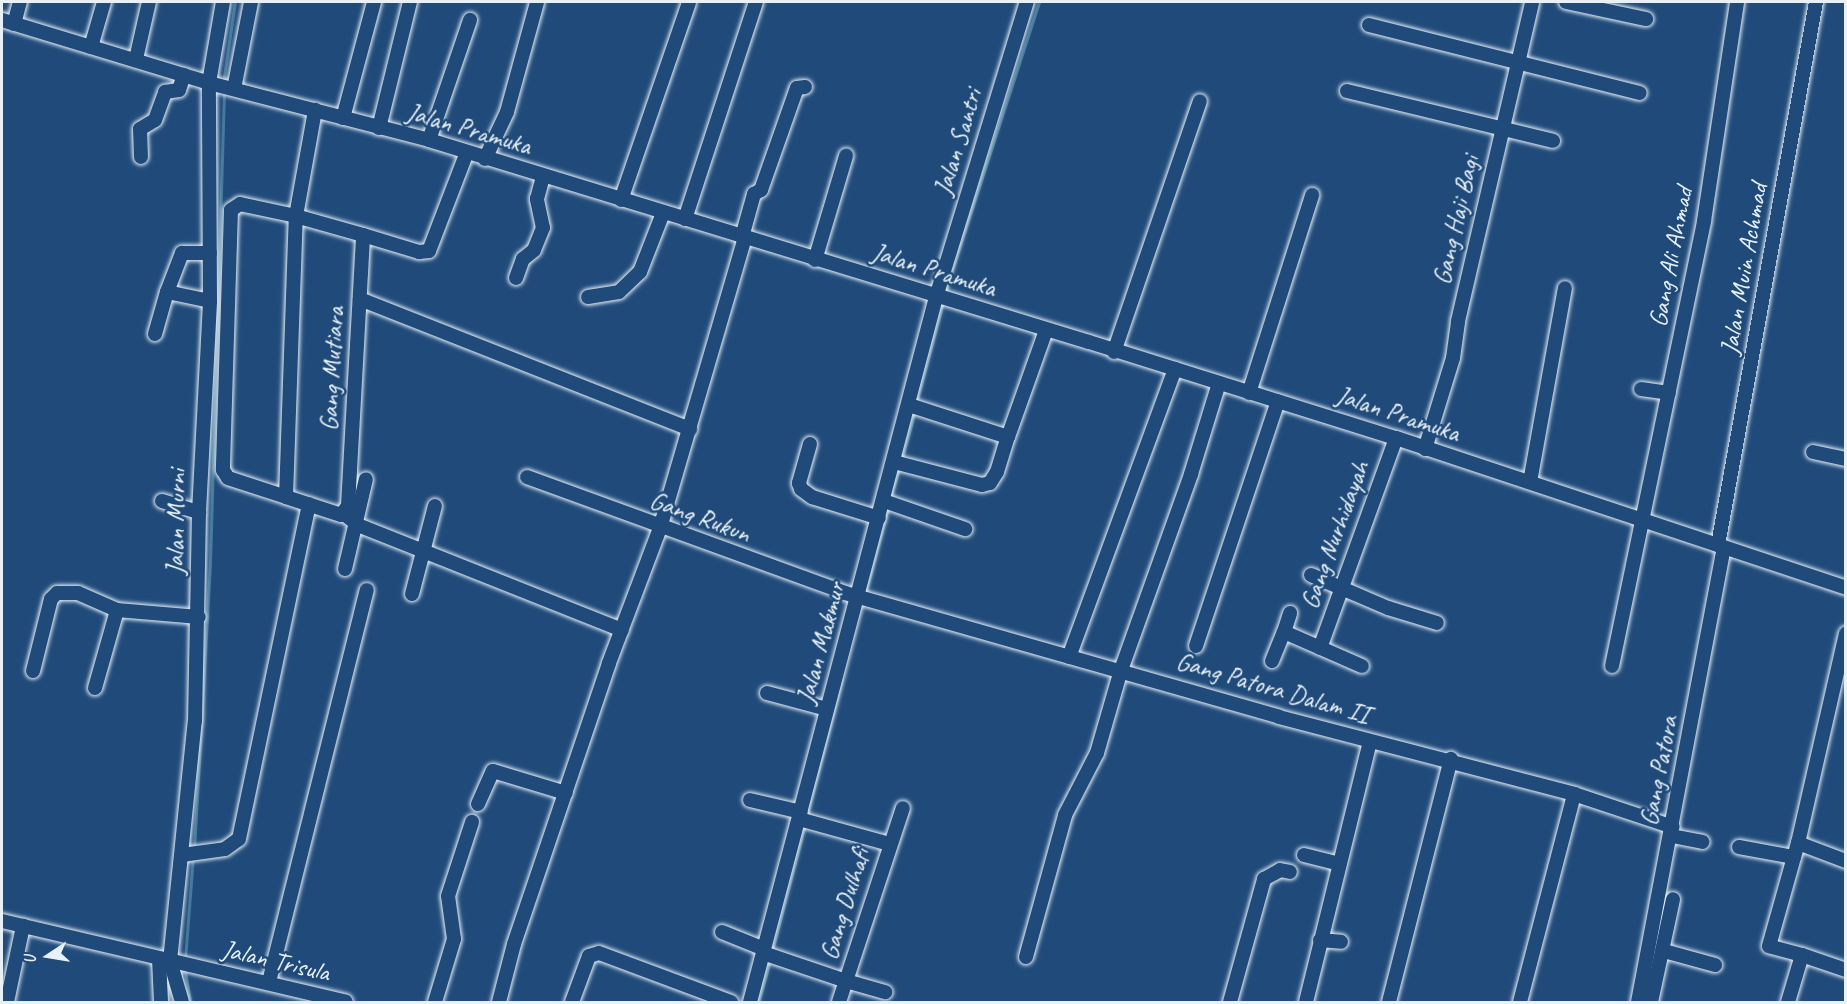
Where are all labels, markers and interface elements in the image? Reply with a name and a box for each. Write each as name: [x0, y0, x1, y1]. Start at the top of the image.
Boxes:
street label: Jalan Santri: [927, 85, 989, 199]
street label: Jalan Pramuka: [402, 96, 536, 162]
street label: Gang Haji Bagi: [1426, 152, 1486, 288]
street label: Jalan Muin Achmad: [1714, 181, 1774, 357]
street label: Gang Ali Ahmad: [1642, 184, 1700, 330]
street label: Jalan Pramuka: [867, 236, 1001, 304]
street label: Gang Mutiara: [313, 306, 351, 432]
street label: Jalan Pramuka: [1331, 379, 1465, 449]
street label: Gang Nurhidayah: [1294, 457, 1376, 613]
street label: Jalan Murni: [159, 469, 193, 575]
street label: Gang Rukun: [645, 484, 755, 550]
street label: Jalan Makmur: [790, 578, 852, 708]
street label: Gang Patora Dalam II: [1171, 645, 1375, 731]
street label: Gang Patora: [1633, 713, 1685, 829]
street label: Gang Dulhafi: [813, 845, 877, 963]
north arrow: [18, 926, 78, 986]
street label: Jalan Trisula: [219, 933, 333, 989]
text: U: [20, 954, 41, 966]

